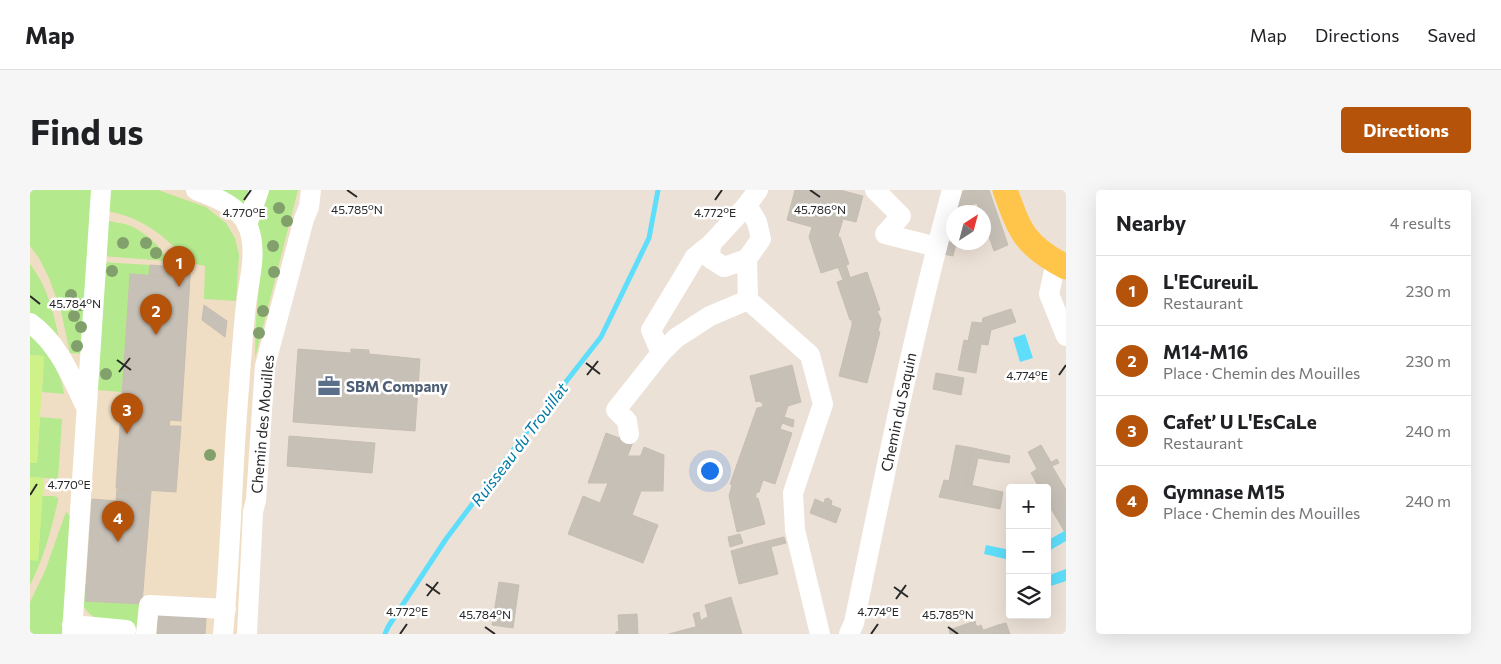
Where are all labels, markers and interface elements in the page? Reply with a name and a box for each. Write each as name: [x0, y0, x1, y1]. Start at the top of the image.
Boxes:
text: Map: [25, 20, 75, 49]
text: Map: [1250, 24, 1287, 46]
text: Directions: [1315, 24, 1399, 46]
text: Saved: [1427, 24, 1476, 46]
button: Directions: [1341, 107, 1471, 153]
text: Find us: [30, 109, 144, 152]
text: 45.785°N: [331, 202, 383, 216]
text: 45.786°N: [794, 202, 846, 216]
text: 4.770°E: [222, 205, 266, 219]
text: 4.772°E: [694, 205, 736, 219]
north arrow: [946, 205, 991, 250]
text: Nearby: [1116, 210, 1186, 235]
text: 4 results: [1390, 213, 1451, 232]
pin: 1: [163, 246, 195, 287]
text: L'ECureuiL: [1163, 270, 1258, 293]
text: 1: [1128, 281, 1136, 300]
text: 230 m: [1406, 281, 1451, 300]
text: Restaurant: [1163, 293, 1243, 312]
pin: 2: [140, 294, 172, 335]
text: 45.784°N: [49, 296, 101, 310]
text: M14-M16: [1163, 340, 1248, 363]
street label: Chemin du Saquin: [877, 351, 919, 473]
text: 2: [1127, 351, 1137, 370]
text: 230 m: [1406, 351, 1451, 370]
street label: Chemin des Mouilles: [247, 354, 277, 494]
text: Place · Chemin des Mouilles: [1163, 363, 1360, 382]
text: 4.774°E: [1006, 368, 1048, 382]
office icon: SBM Company: [316, 373, 342, 399]
place label: SBM Company: [346, 377, 449, 395]
water label: Ruisseau du Trouillat: [467, 378, 572, 509]
pin: 3: [111, 393, 143, 434]
text: Cafet’ U L'EsCaLe: [1163, 410, 1317, 433]
text: 3: [1127, 421, 1137, 440]
text: 240 m: [1405, 421, 1451, 440]
text: Restaurant: [1163, 433, 1243, 452]
your location: [697, 458, 723, 484]
text: 4.770°E: [47, 477, 91, 491]
text: Gymnase M15: [1163, 480, 1285, 503]
map controls: [1006, 484, 1051, 619]
button: +: [1006, 484, 1051, 529]
text: 4: [1127, 491, 1137, 510]
text: 240 m: [1405, 491, 1451, 510]
pin: 4: [102, 501, 134, 542]
text: Place · Chemin des Mouilles: [1163, 503, 1360, 522]
button: −: [1006, 529, 1051, 574]
button: layers: [1006, 574, 1051, 619]
text: 4.772°E: [386, 604, 428, 618]
text: 4.774°E: [857, 604, 899, 618]
text: 45.784°N: [459, 607, 511, 621]
text: 45.785°N: [922, 607, 974, 621]

